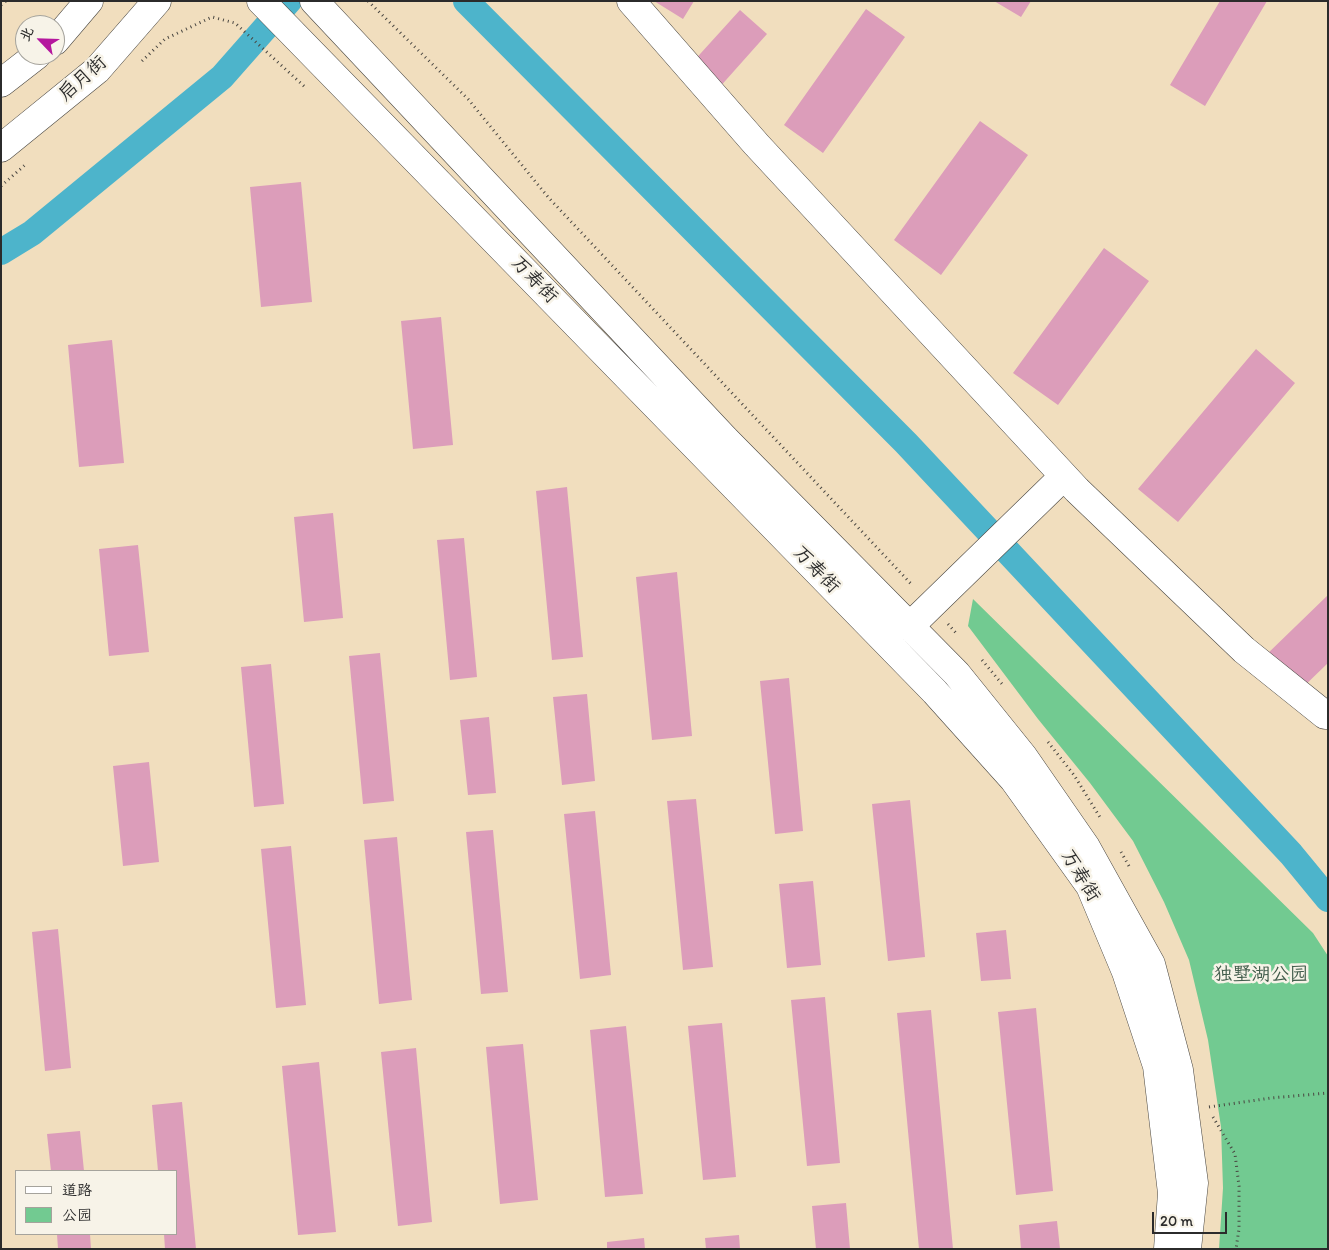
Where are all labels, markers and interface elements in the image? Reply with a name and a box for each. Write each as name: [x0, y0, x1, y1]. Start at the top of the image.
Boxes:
north arrow: [15, 15, 65, 65]
text: 北: [16, 24, 37, 44]
street label: 启月街: [54, 51, 112, 107]
street label: 万寿街: [506, 252, 562, 308]
street label: 万寿街: [788, 542, 844, 598]
street label: 万寿街: [1056, 846, 1104, 906]
park label: 独墅湖公园: [1214, 964, 1308, 986]
legend: [15, 1170, 178, 1235]
text: 道路: [62, 1181, 92, 1199]
scale bar: [1154, 1202, 1229, 1234]
text: 公园: [62, 1206, 92, 1224]
text: 20 m: [1160, 1212, 1193, 1230]

